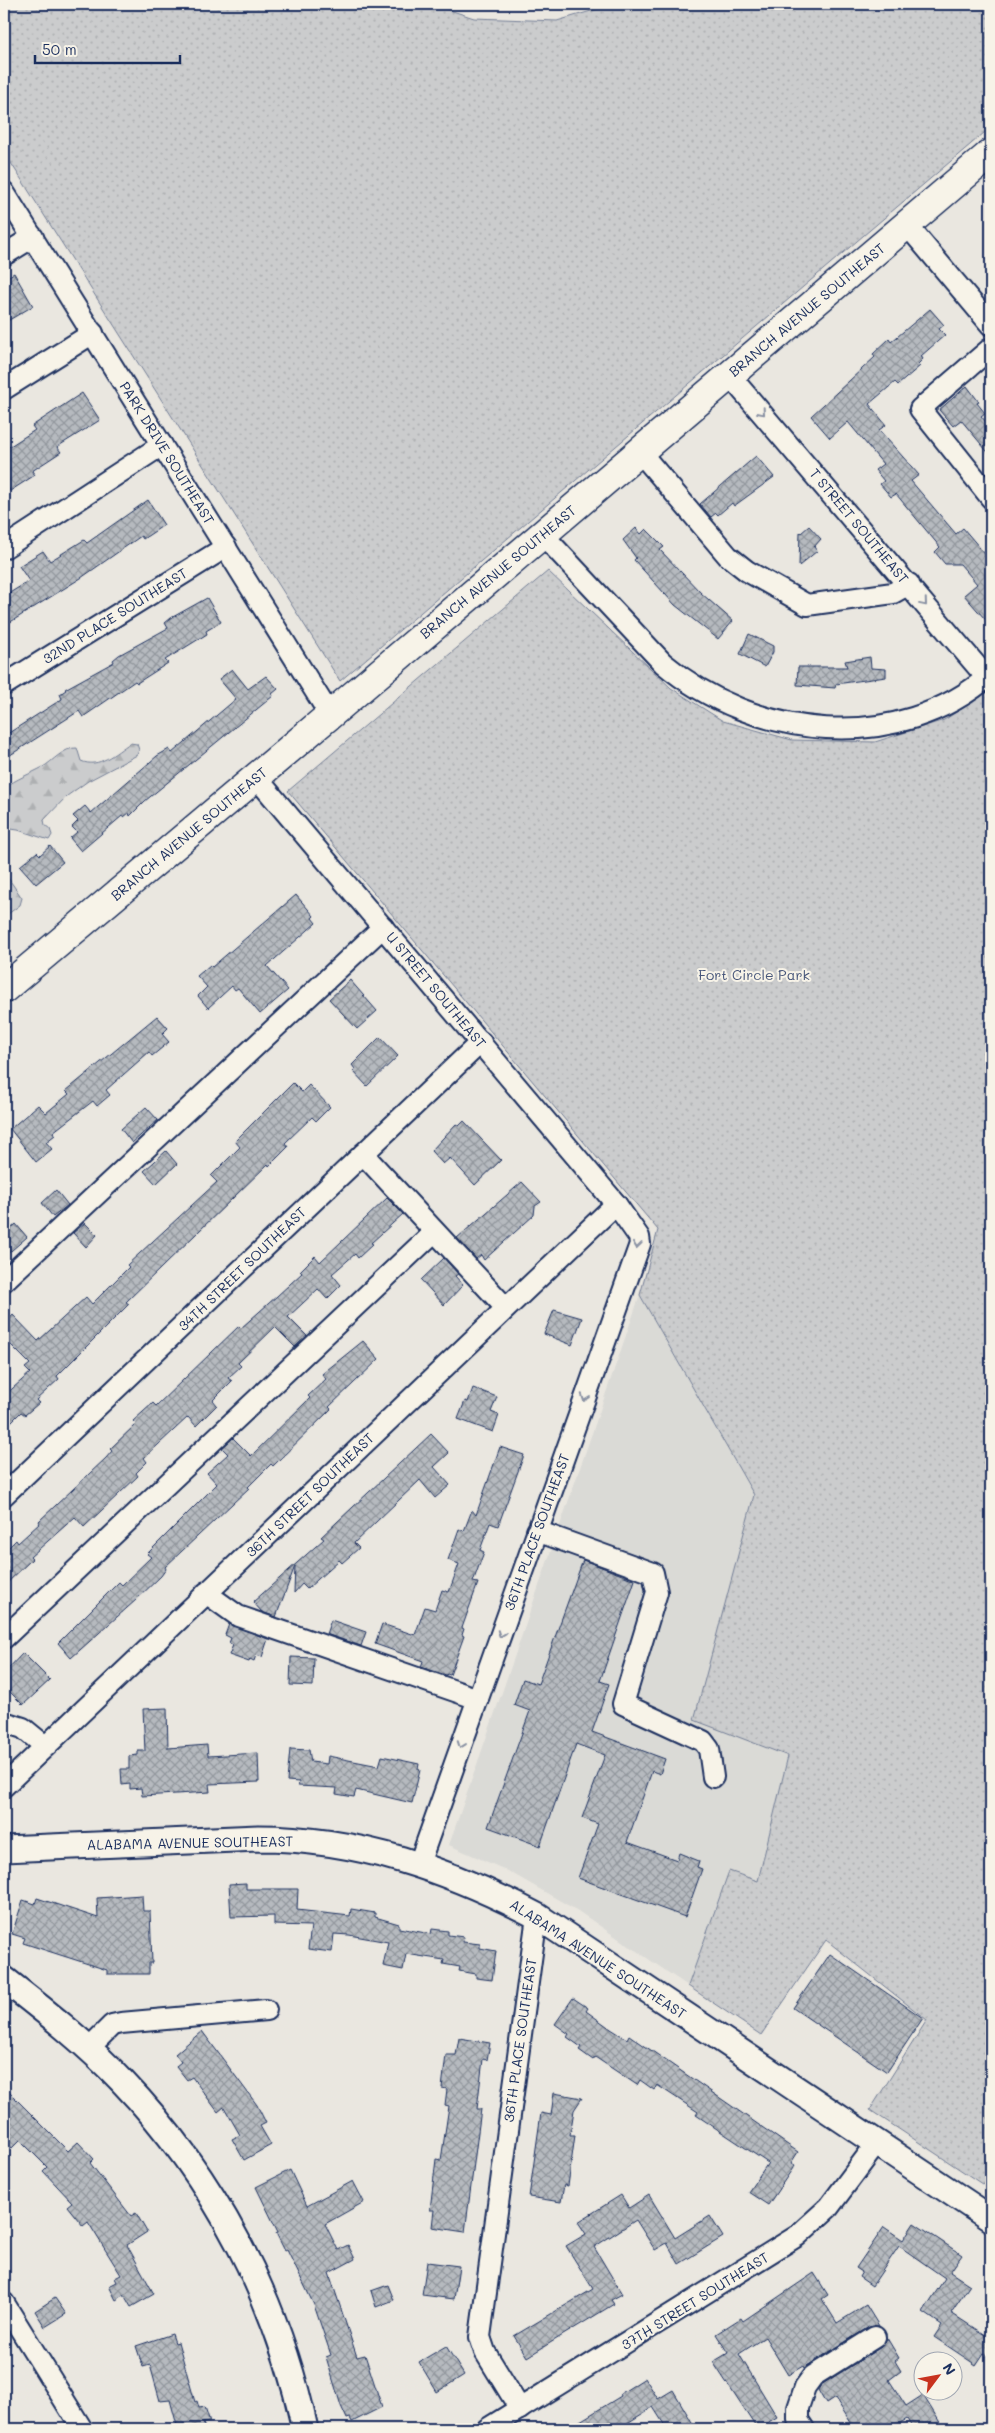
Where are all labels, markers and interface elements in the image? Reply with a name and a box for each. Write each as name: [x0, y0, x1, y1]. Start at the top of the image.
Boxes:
scale bar: [35, 32, 180, 64]
text: 50 m: [42, 39, 77, 59]
street label: BRANCH AVENUE SOUTHEAST: [725, 238, 889, 381]
street label: PARK DRIVE SOUTHEAST: [116, 378, 219, 528]
one-way arrow: [756, 407, 765, 416]
street label: T STREET SOUTHEAST: [806, 464, 913, 587]
street label: BRANCH AVENUE SOUTHEAST: [416, 500, 580, 643]
street label: 32ND PLACE SOUTHEAST: [39, 563, 191, 668]
one-way arrow: [919, 597, 928, 606]
street label: BRANCH AVENUE SOUTHEAST: [107, 762, 271, 905]
street label: U STREET SOUTHEAST: [382, 928, 491, 1052]
park label: Fort Circle Park: [698, 965, 810, 984]
street label: 34TH STREET SOUTHEAST: [173, 1202, 310, 1335]
one-way arrow: [633, 1241, 643, 1249]
one-way arrow: [581, 1394, 591, 1402]
street label: 36TH STREET SOUTHEAST: [241, 1428, 378, 1561]
street label: 36TH PLACE SOUTHEAST: [499, 1451, 574, 1613]
one-way arrow: [497, 1629, 507, 1638]
one-way arrow: [457, 1740, 467, 1749]
street label: ALABAMA AVENUE SOUTHEAST: [86, 1831, 294, 1854]
street label: ALABAMA AVENUE SOUTHEAST: [506, 1894, 690, 2023]
street label: 36TH PLACE SOUTHEAST: [499, 1956, 540, 2123]
street label: 37TH STREET SOUTHEAST: [617, 2247, 772, 2354]
north arrow: [912, 2350, 962, 2400]
text: N: [939, 2359, 960, 2378]

